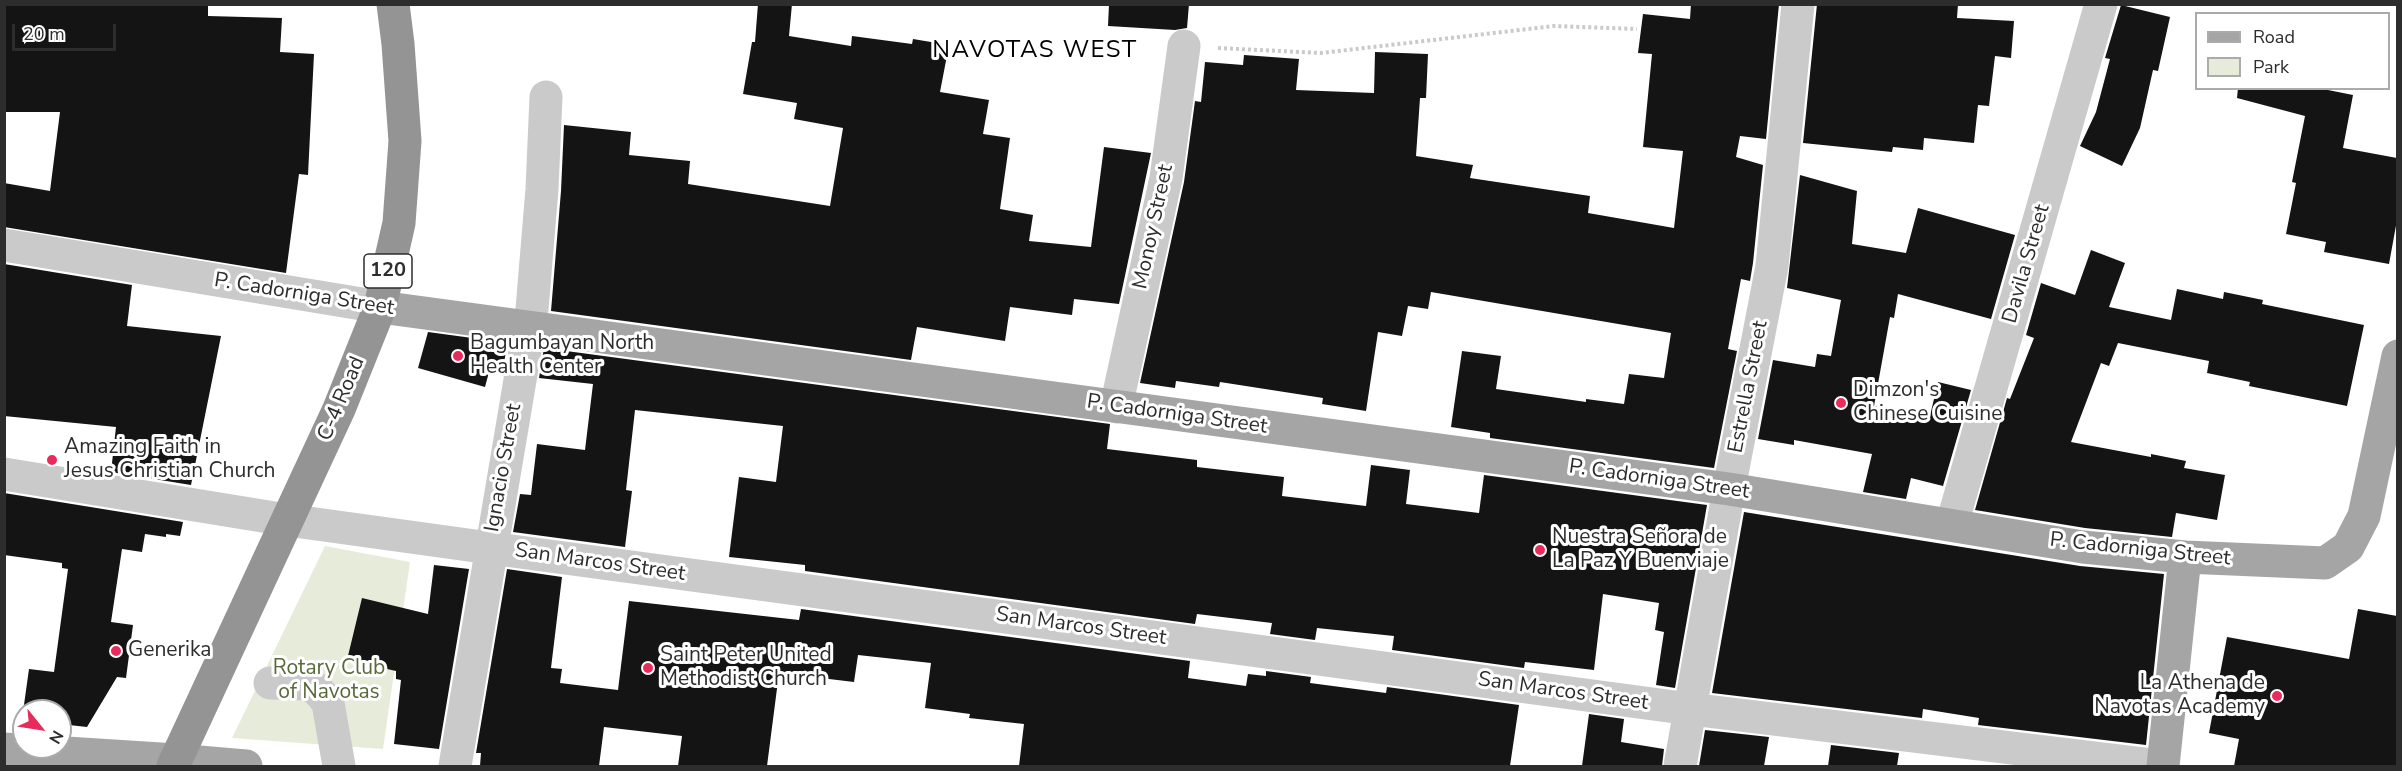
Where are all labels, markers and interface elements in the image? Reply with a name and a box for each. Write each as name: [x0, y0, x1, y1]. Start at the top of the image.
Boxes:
scale bar: [15, 12, 118, 50]
legend: [2195, 12, 2390, 90]
text: 20 m: [23, 22, 65, 46]
text: Road: [2253, 25, 2295, 49]
district label: NAVOTAS WEST: [932, 37, 1138, 65]
text: Park: [2253, 55, 2289, 79]
street label: Monoy Street: [1129, 162, 1179, 292]
street label: Davila Street: [1998, 202, 2056, 326]
road number: 120: [364, 254, 412, 288]
street label: P. Cadorniga Street: [212, 268, 396, 322]
street label: Estrella Street: [1724, 319, 1774, 455]
place label: Bagumbayan North Health Center: [470, 331, 654, 381]
marker: Bagumbayan North Health Center: [451, 349, 465, 363]
street label: C-4 Road: [313, 353, 371, 445]
place label: Dimzon's Chinese Cuisine: [1853, 378, 2002, 428]
street label: P. Cadorniga Street: [1085, 390, 1269, 440]
marker: Dimzon's Chinese Cuisine: [1834, 396, 1848, 410]
street label: Ignacio Street: [480, 402, 528, 534]
place label: Amazing Faith in Jesus Christian Church: [64, 435, 275, 485]
marker: Amazing Faith in Jesus Christian Church: [45, 453, 59, 467]
street label: P. Cadorniga Street: [1567, 455, 1751, 505]
place label: Nuestra Señora de La Paz Y Buenviaje: [1552, 525, 1729, 575]
street label: P. Cadorniga Street: [2048, 528, 2232, 572]
street label: San Marcos Street: [513, 539, 687, 587]
marker: Nuestra Señora de La Paz Y Buenviaje: [1533, 543, 1547, 557]
street label: San Marcos Street: [994, 603, 1168, 651]
place label: Generika: [128, 638, 211, 664]
place label: Saint Peter United Methodist Church: [660, 643, 832, 693]
marker: Generika: [109, 644, 123, 658]
park label: Rotary Club of Navotas: [273, 656, 385, 706]
marker: Saint Peter United Methodist Church: [641, 661, 655, 675]
street label: San Marcos Street: [1476, 668, 1650, 716]
place label: La Athena de Navotas Academy: [2094, 671, 2265, 721]
marker: La Athena de Navotas Academy: [2270, 689, 2284, 703]
north arrow: [12, 699, 72, 759]
text: N: [43, 726, 68, 748]

